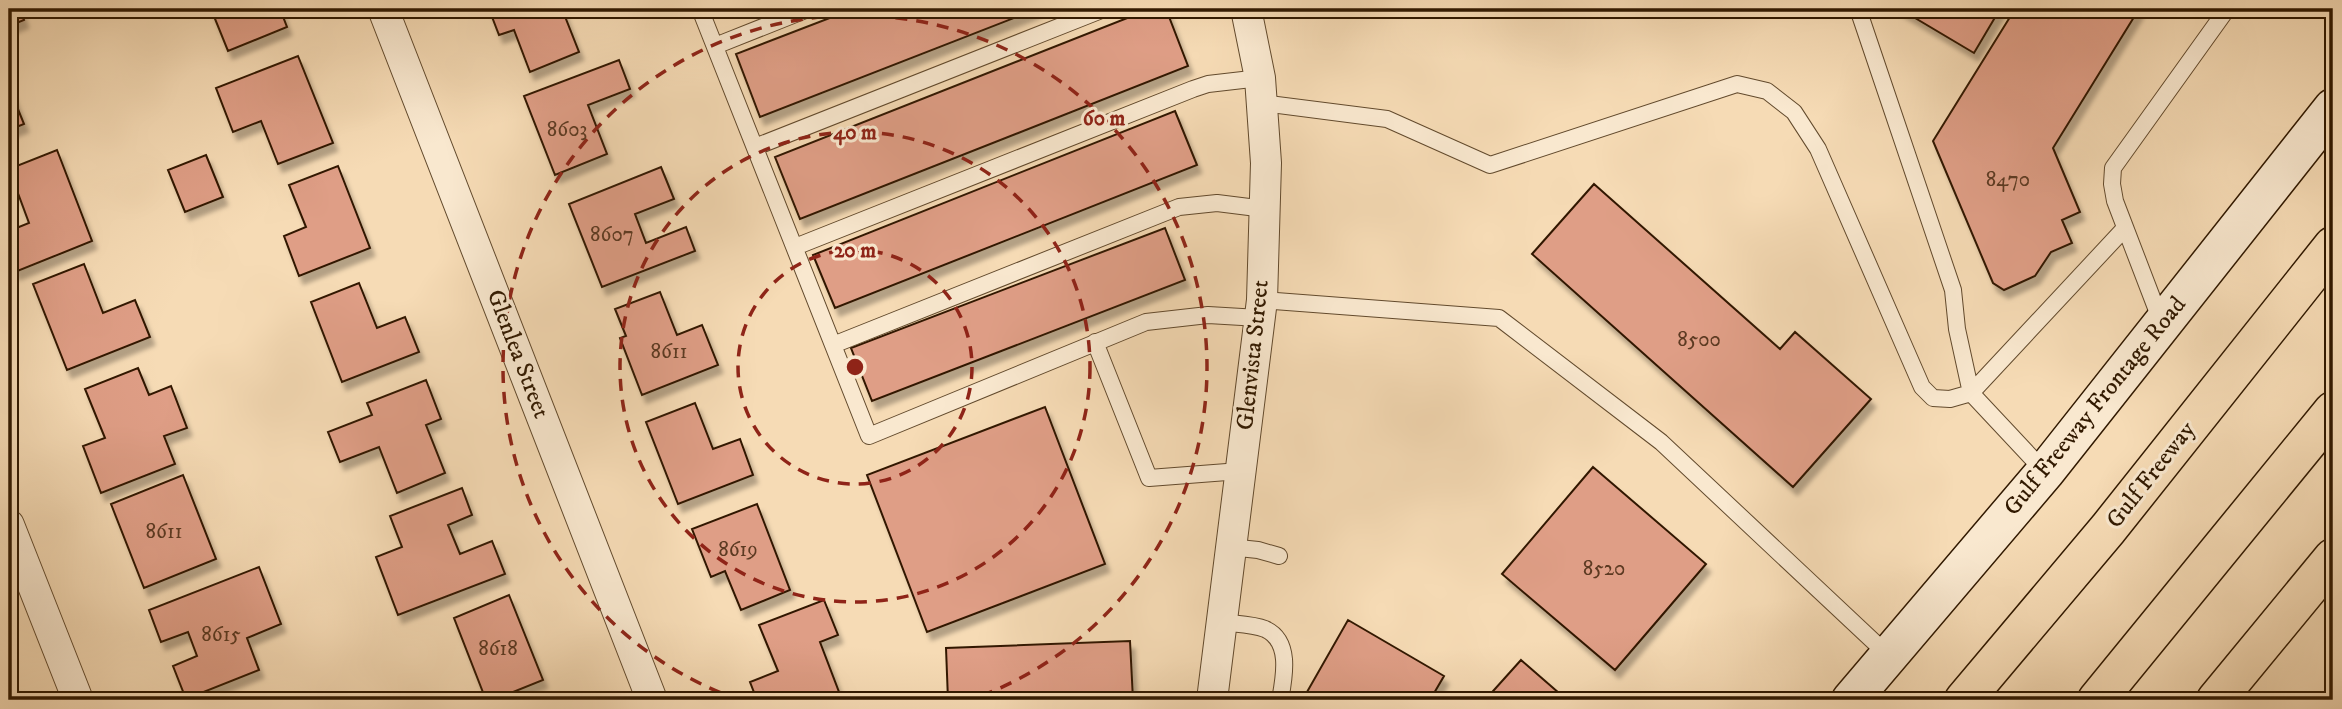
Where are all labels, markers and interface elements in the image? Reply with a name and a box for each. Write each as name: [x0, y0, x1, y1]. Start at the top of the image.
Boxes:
text: 60 m: [1083, 106, 1125, 132]
house number: 8603: [547, 117, 587, 143]
text: 40 m: [833, 120, 877, 146]
house number: 8470: [1986, 167, 2030, 193]
house number: 8607: [590, 222, 634, 248]
text: 20 m: [834, 238, 876, 264]
street label: Glenvista Street: [1230, 278, 1276, 432]
street label: Glenlea Street: [480, 285, 556, 423]
street label: Gulf Freeway Frontage Road: [1998, 291, 2192, 521]
house number: 8500: [1677, 327, 1721, 353]
house number: 8611: [651, 339, 687, 365]
centre of rings: [843, 355, 867, 379]
street label: Gulf Freeway: [2100, 416, 2202, 534]
house number: 8611: [146, 519, 182, 545]
house number: 8619: [718, 537, 758, 563]
house number: 8520: [1583, 556, 1625, 582]
house number: 8615: [201, 622, 241, 648]
house number: 8618: [478, 636, 518, 662]

